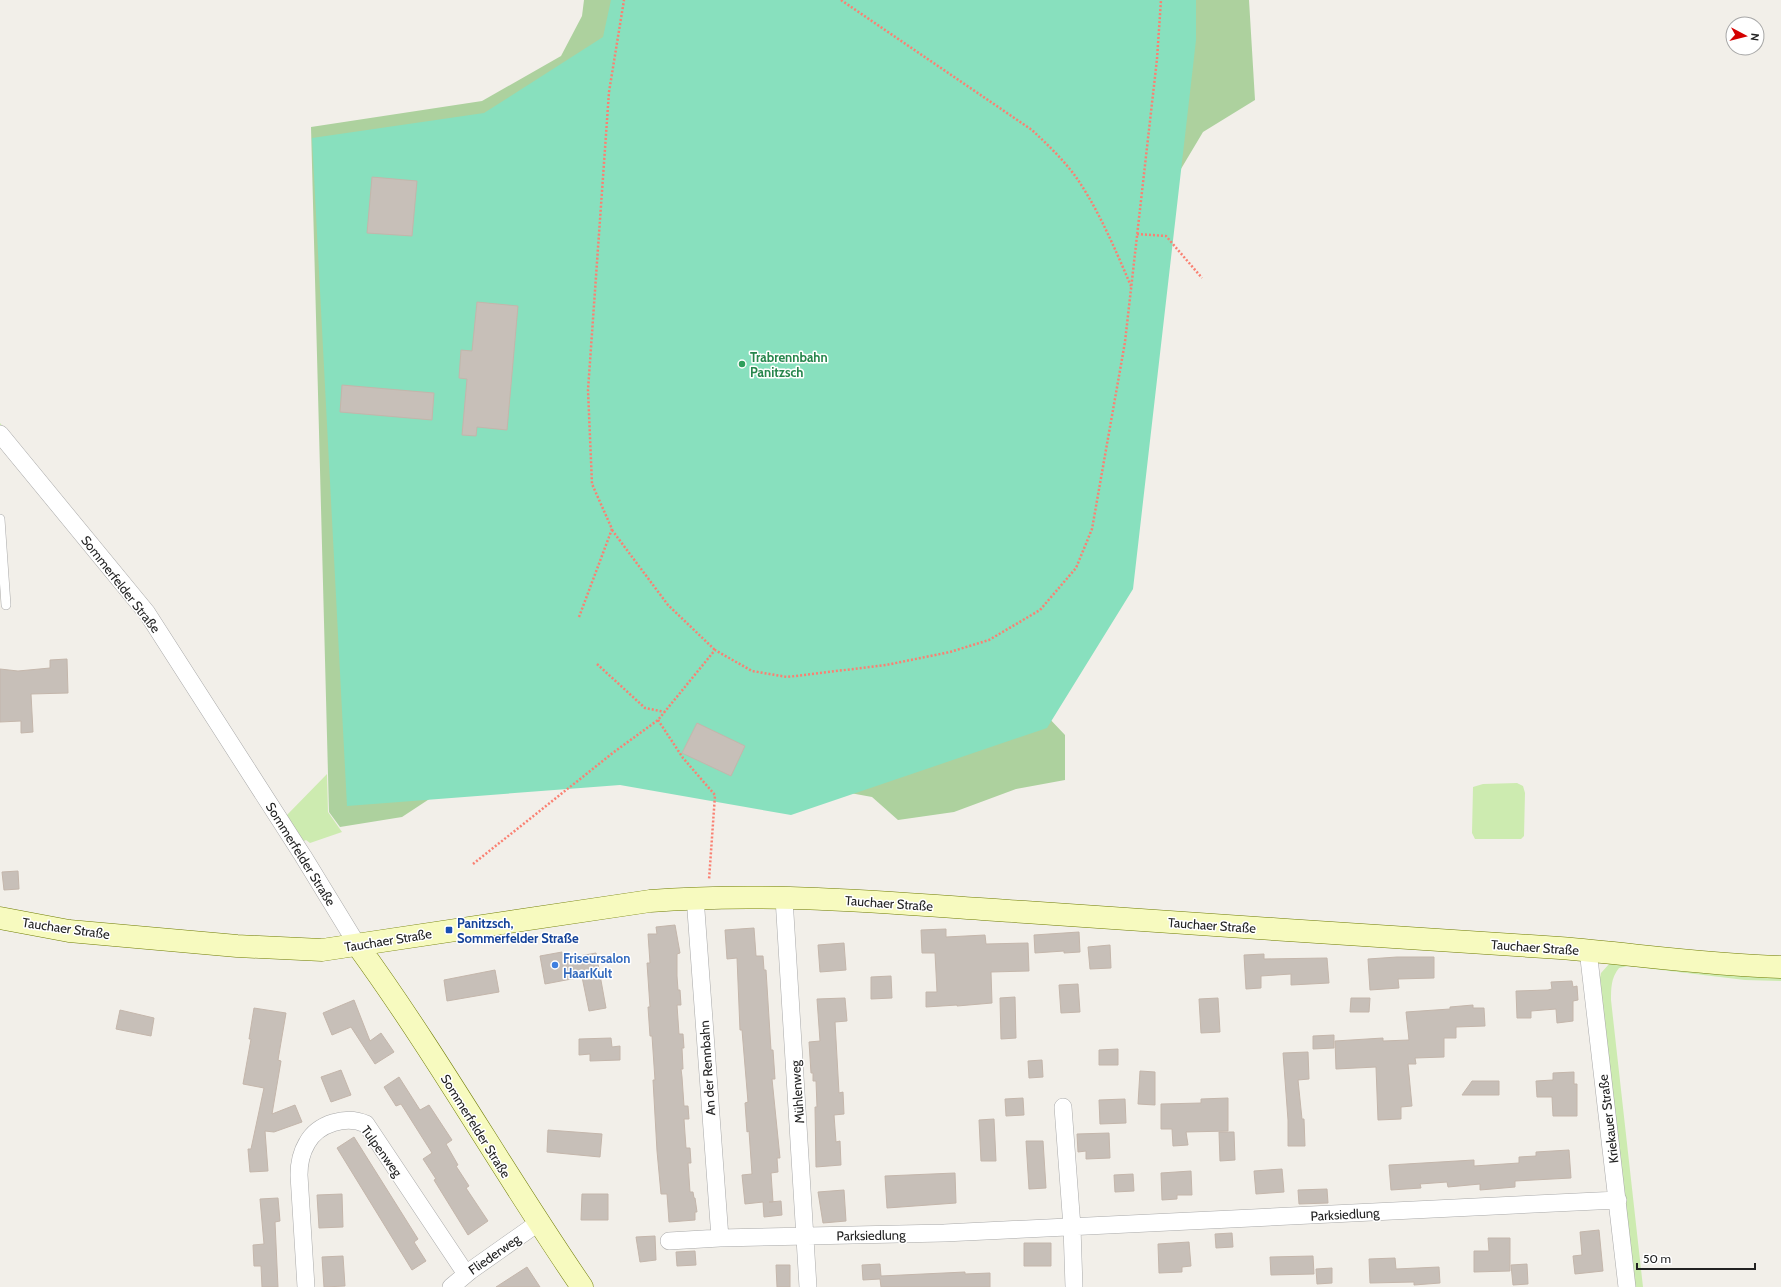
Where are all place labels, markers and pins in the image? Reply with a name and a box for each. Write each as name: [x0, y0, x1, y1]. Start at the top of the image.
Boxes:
place label: Trabrennbahn Panitzsch: [750, 349, 828, 380]
marker: Trabrennbahn Panitzsch: [737, 359, 747, 369]
place label: Panitzsch, Sommerfelder Straße: [457, 915, 579, 946]
marker: Panitzsch, Sommerfelder Straße: [444, 925, 454, 935]
place label: Friseursalon HaarKult: [563, 950, 630, 981]
marker: Friseursalon HaarKult: [550, 960, 560, 970]

